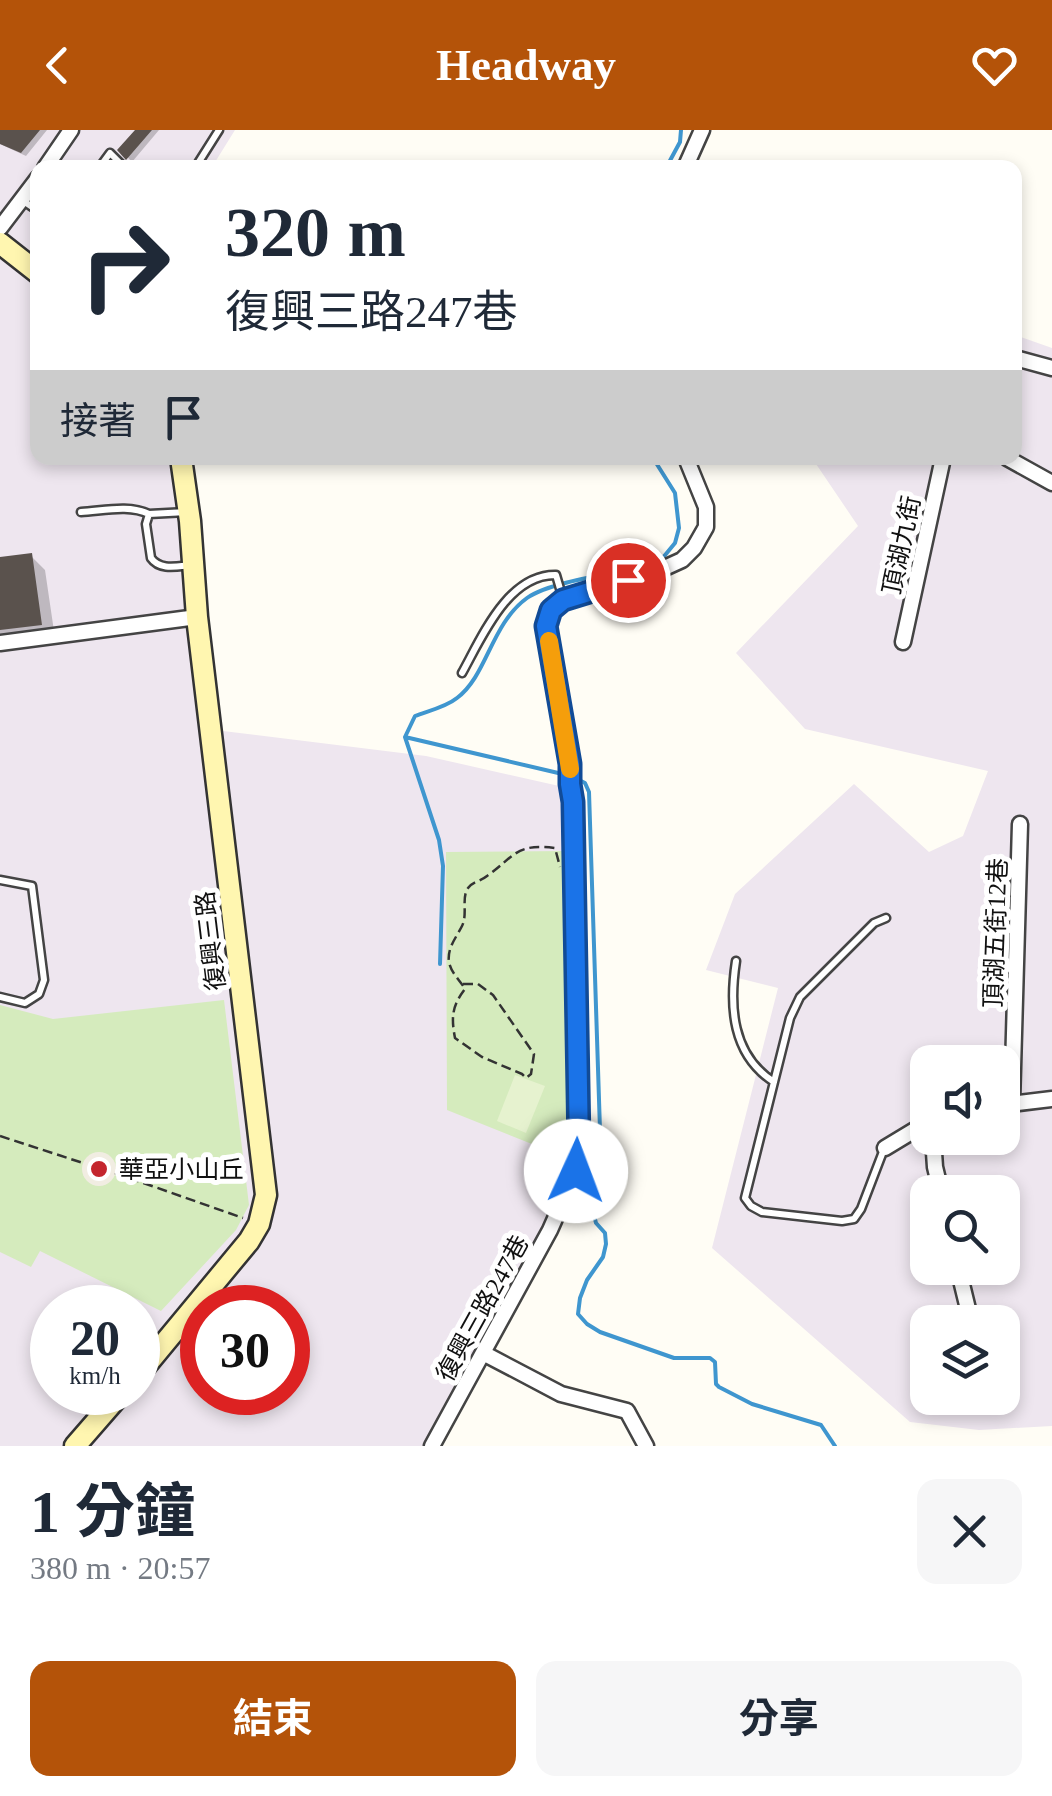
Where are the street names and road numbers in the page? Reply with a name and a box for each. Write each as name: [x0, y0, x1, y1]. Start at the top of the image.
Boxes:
street label: 頂湖九街: [878, 493, 925, 597]
street label: 頂湖五街12巷: [979, 858, 1012, 1008]
street label: 復興三路: [191, 890, 230, 992]
street label: 復興三路247巷: [431, 1231, 534, 1386]

